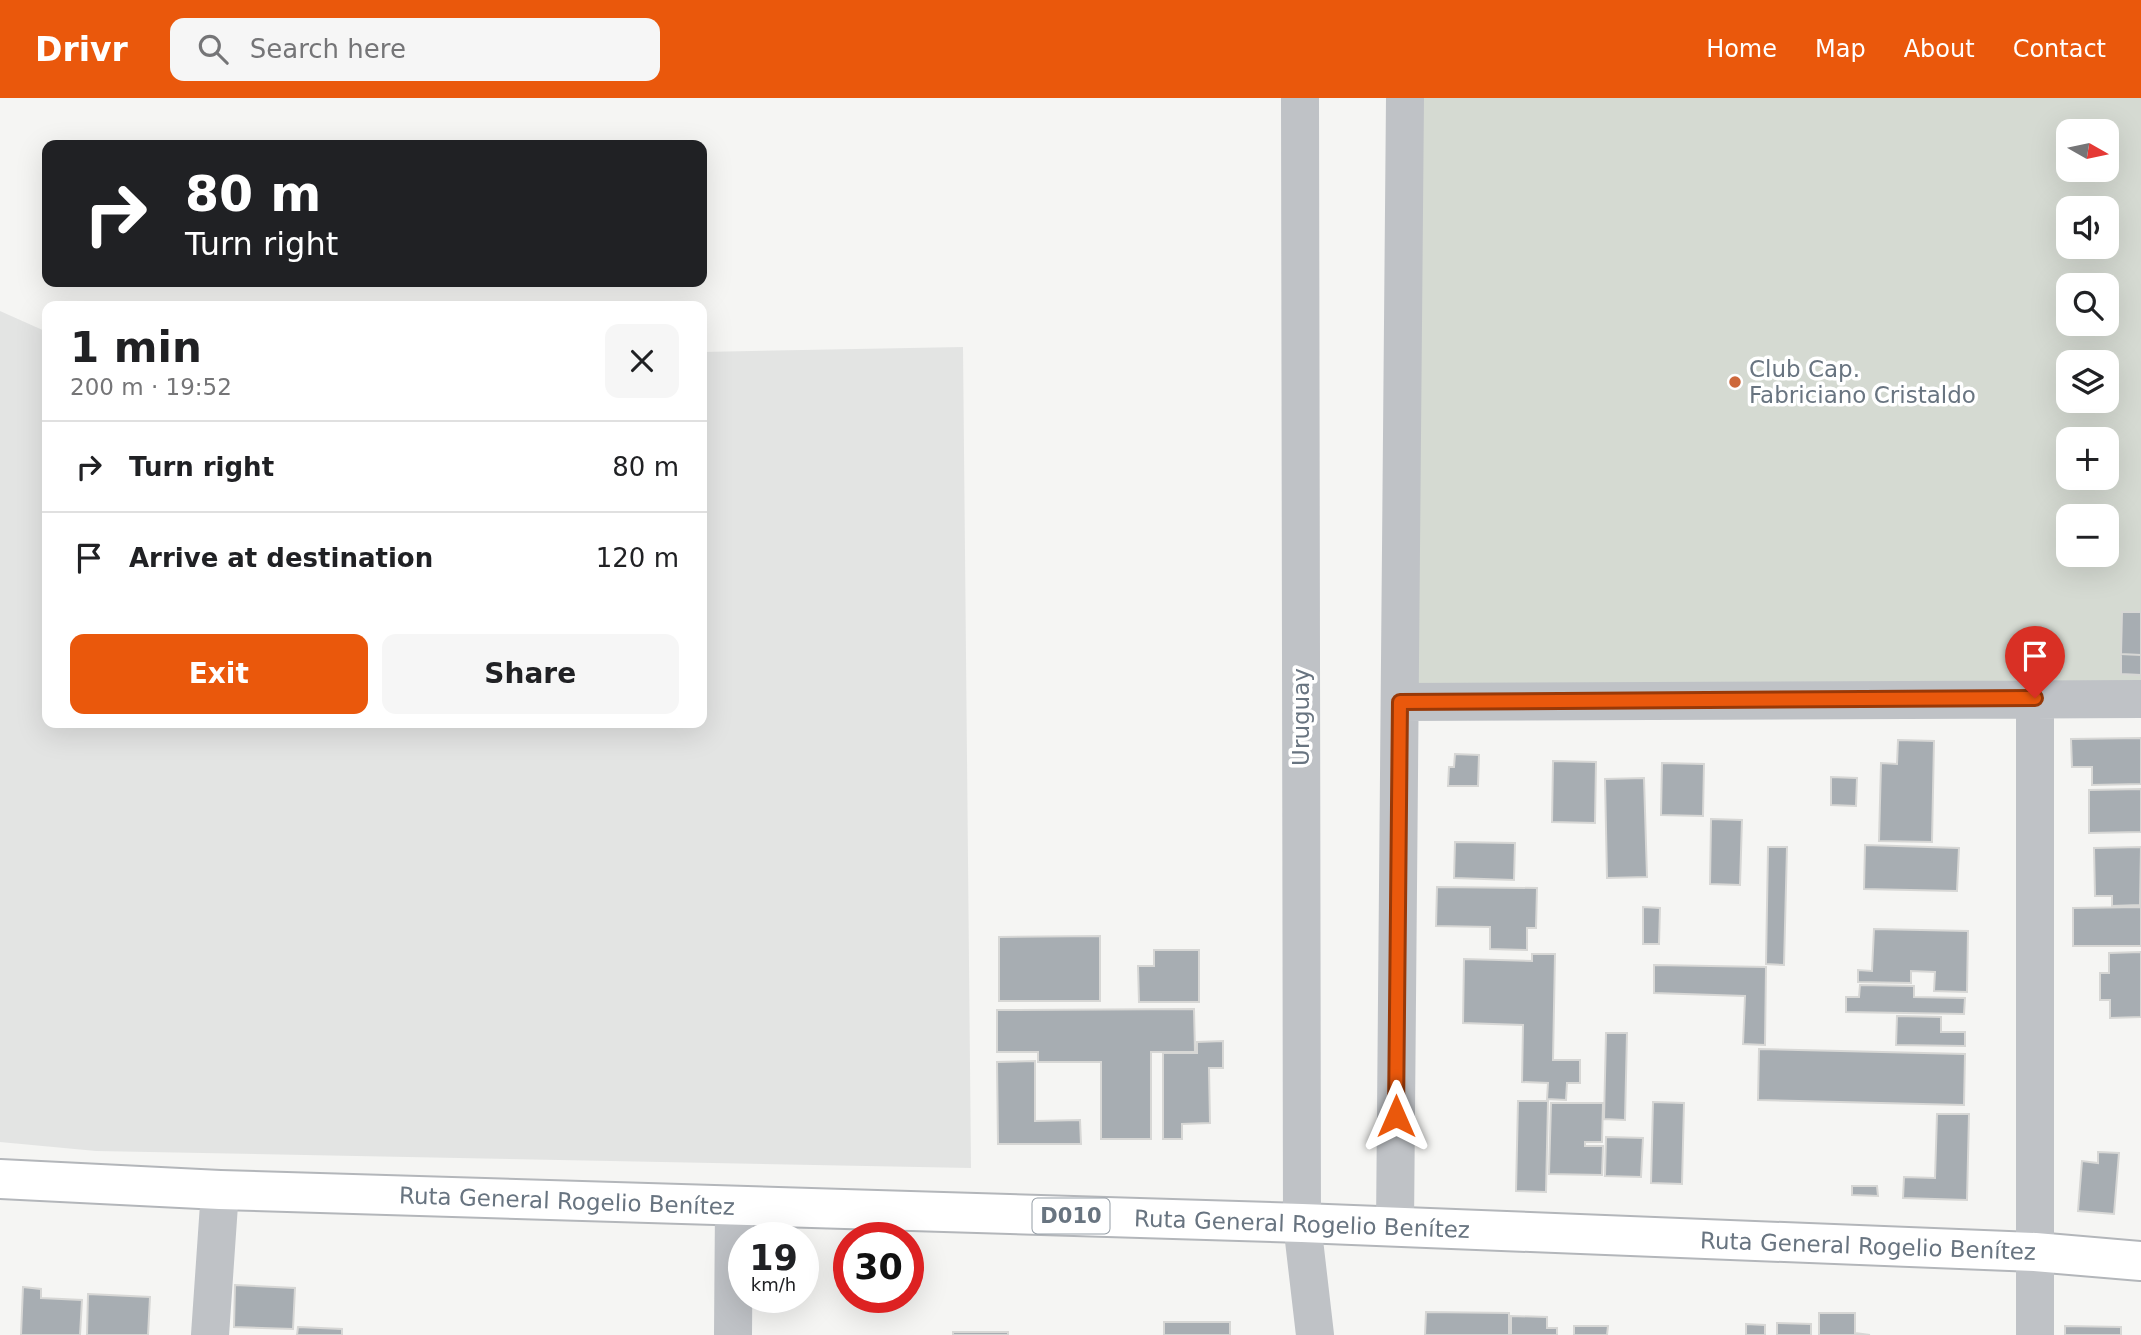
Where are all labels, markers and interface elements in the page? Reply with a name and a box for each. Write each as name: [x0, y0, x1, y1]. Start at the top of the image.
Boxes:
search box: [170, 18, 660, 81]
text: Drivr: [35, 30, 128, 69]
icon: search: [194, 30, 232, 68]
text: Search here: [250, 34, 406, 64]
text: Home: [1706, 35, 1777, 63]
text: Map: [1815, 35, 1866, 63]
text: About: [1904, 35, 1975, 63]
text: Contact: [2013, 35, 2106, 63]
north arrow: [2056, 119, 2119, 182]
map controls: [2056, 119, 2119, 567]
text: 80 m: [185, 166, 321, 223]
icon: right: [70, 168, 161, 259]
button: sound: [2056, 196, 2119, 259]
text: Turn right: [185, 225, 338, 263]
button: search: [2056, 273, 2119, 336]
text: 1 min: [70, 323, 202, 372]
button: close: [605, 324, 679, 398]
button: layers: [2056, 350, 2119, 413]
place label: Club Cap. Fabriciano Cristaldo: [1749, 356, 1976, 408]
text: 200 m · 19:52: [70, 374, 232, 400]
marker: Club Cap. Fabriciano Cristaldo: [1727, 374, 1743, 390]
button: +: [2056, 427, 2119, 490]
icon: right: [70, 448, 108, 486]
text: Turn right: [129, 452, 274, 482]
text: 80 m: [612, 452, 679, 482]
button: −: [2056, 504, 2119, 567]
icon: arrive: [70, 539, 108, 577]
text: Arrive at destination: [129, 543, 433, 573]
text: 120 m: [596, 543, 679, 573]
pin: [2005, 626, 2065, 698]
button: Exit: [70, 634, 368, 714]
button: Share: [382, 634, 679, 714]
icon: arrive: [2016, 637, 2054, 675]
street label: Uruguay: [1288, 668, 1314, 766]
position arrow: [1359, 1079, 1433, 1153]
street label: Ruta General Rogelio Benítez: [399, 1182, 735, 1220]
road number: D010: [1032, 1198, 1110, 1234]
street label: Ruta General Rogelio Benítez: [1134, 1205, 1470, 1243]
speed limit sign: 30: [833, 1222, 924, 1313]
street label: Ruta General Rogelio Benítez: [1700, 1227, 2036, 1265]
text: 19: [749, 1238, 798, 1278]
text: km/h: [751, 1274, 796, 1295]

